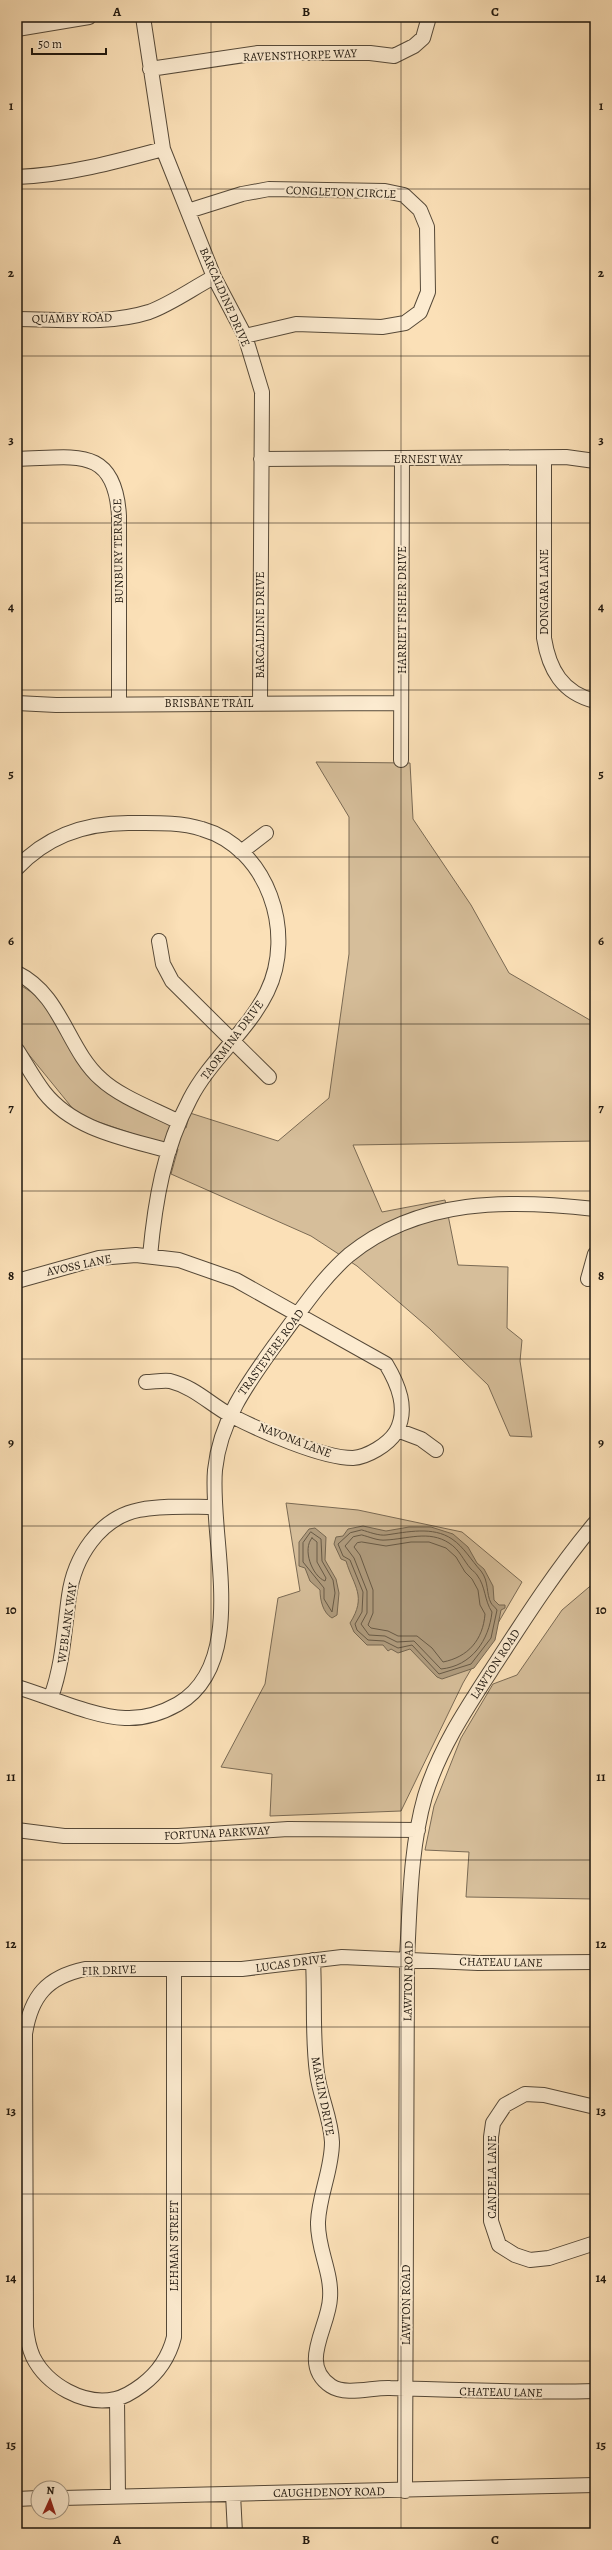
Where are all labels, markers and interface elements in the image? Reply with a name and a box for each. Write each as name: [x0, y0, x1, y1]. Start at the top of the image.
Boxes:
text: A: [112, 3, 122, 20]
text: B: [302, 3, 310, 20]
text: C: [491, 3, 499, 20]
scale bar: [32, 30, 106, 56]
text: 50 m: [38, 36, 62, 52]
street label: RAVENSTHORPE WAY: [243, 45, 358, 65]
text: 1: [9, 97, 14, 114]
text: 1: [599, 97, 604, 114]
street label: CONGLETON CIRCLE: [286, 182, 396, 202]
street label: BARCALDINE DRIVE: [196, 245, 254, 349]
text: 2: [8, 264, 15, 281]
text: 2: [598, 264, 605, 281]
street label: QUAMBY ROAD: [32, 309, 112, 327]
text: 3: [8, 431, 14, 448]
text: 3: [598, 431, 604, 448]
street label: ERNEST WAY: [393, 451, 463, 467]
street label: BUNBURY TERRACE: [109, 498, 127, 604]
street label: HARRIET FISHER DRIVE: [394, 546, 410, 674]
street label: DONGARA LANE: [536, 549, 552, 635]
street label: BARCALDINE DRIVE: [252, 571, 268, 679]
text: 4: [8, 598, 14, 615]
text: 4: [598, 598, 604, 615]
street label: BRISBANE TRAIL: [165, 695, 254, 711]
text: 5: [8, 765, 14, 782]
text: 5: [598, 765, 604, 782]
text: 6: [8, 932, 14, 949]
text: 6: [598, 932, 604, 949]
street label: TAORMINA DRIVE: [197, 997, 267, 1083]
text: 7: [8, 1099, 14, 1116]
text: 7: [598, 1099, 604, 1116]
street label: AVOSS LANE: [44, 1250, 113, 1280]
text: 8: [8, 1267, 14, 1284]
text: 8: [598, 1267, 604, 1284]
street label: TRASTEVERE ROAD: [234, 1306, 308, 1398]
street label: NAVONA LANE: [256, 1419, 334, 1461]
text: 9: [8, 1434, 14, 1451]
text: 9: [598, 1434, 604, 1451]
street label: WEBLANK WAY: [53, 1581, 81, 1665]
text: 10: [5, 1601, 17, 1618]
text: 10: [595, 1601, 607, 1618]
street label: LAWTON ROAD: [466, 1626, 524, 1702]
text: 11: [6, 1768, 16, 1785]
text: 11: [596, 1768, 606, 1785]
street label: FORTUNA PARKWAY: [164, 1822, 271, 1844]
text: 12: [6, 1935, 17, 1952]
text: 12: [596, 1935, 607, 1952]
street label: LAWTON ROAD: [399, 1941, 417, 2021]
street label: LUCAS DRIVE: [254, 1950, 328, 1976]
street label: CHATEAU LANE: [459, 1953, 543, 1971]
street label: FIR DRIVE: [81, 1961, 137, 1979]
street label: MARLIN DRIVE: [307, 2055, 339, 2137]
text: 13: [6, 2102, 17, 2119]
text: 13: [596, 2102, 607, 2119]
street label: CANDELA LANE: [484, 2135, 500, 2219]
street label: LEHMAN STREET: [166, 2200, 182, 2292]
street label: LAWTON ROAD: [398, 2265, 414, 2345]
text: 14: [6, 2269, 16, 2286]
text: 14: [596, 2269, 606, 2286]
street label: CHATEAU LANE: [459, 2383, 543, 2401]
text: 15: [6, 2436, 17, 2453]
text: 15: [596, 2436, 607, 2453]
north arrow: [30, 2480, 70, 2520]
text: N: [46, 2483, 55, 2498]
street label: CAUGHDENOY ROAD: [273, 2483, 385, 2501]
text: A: [112, 2531, 122, 2548]
text: B: [302, 2531, 310, 2548]
text: C: [491, 2531, 499, 2548]

